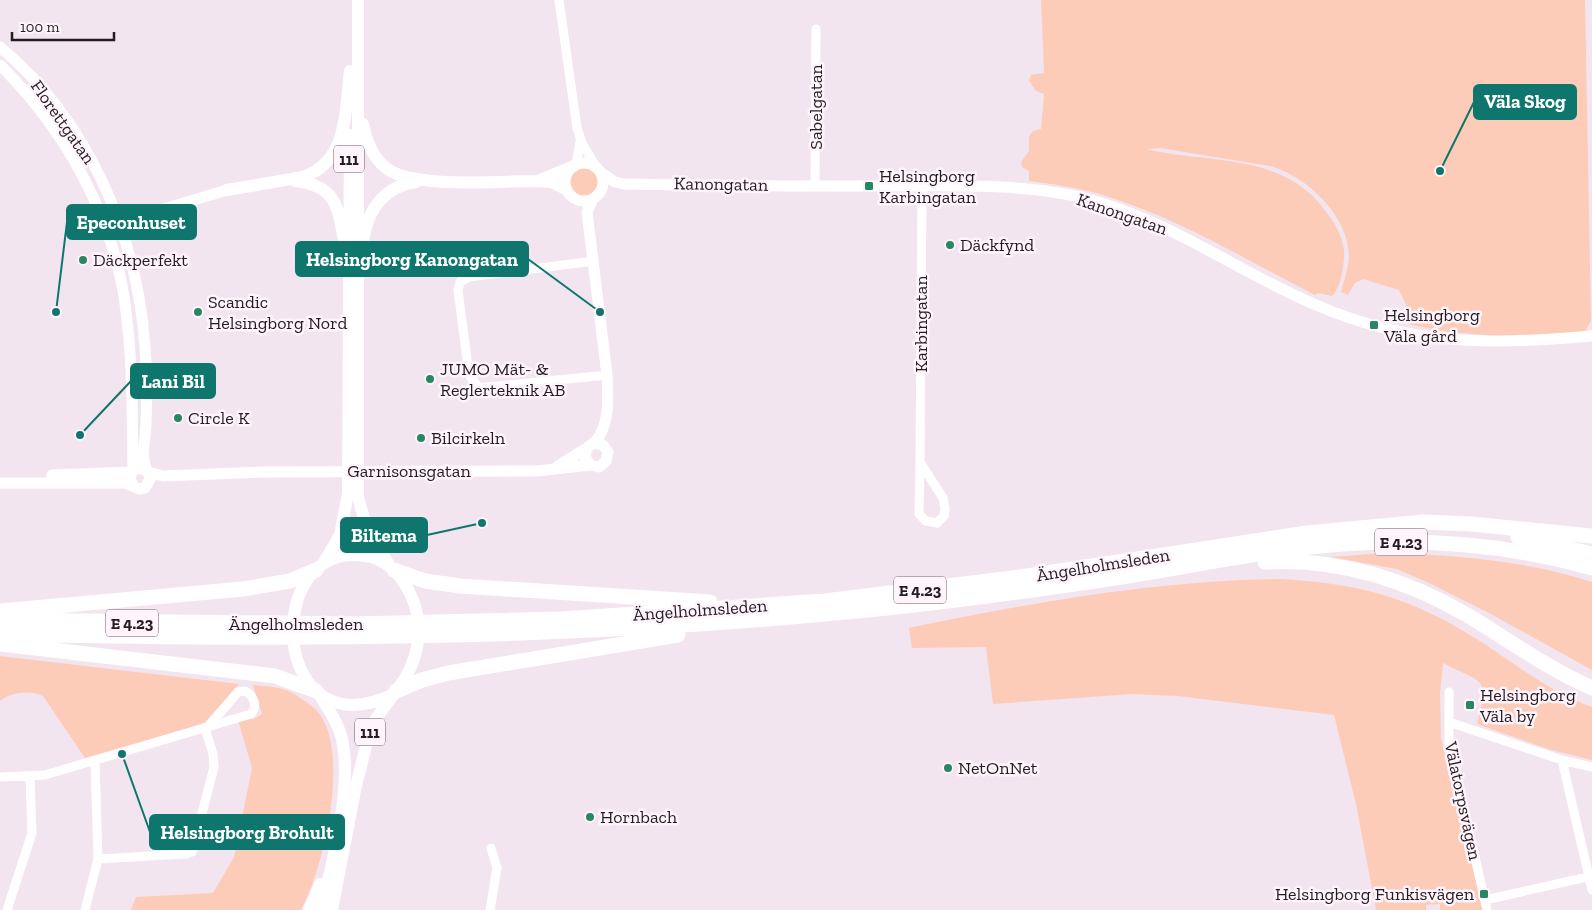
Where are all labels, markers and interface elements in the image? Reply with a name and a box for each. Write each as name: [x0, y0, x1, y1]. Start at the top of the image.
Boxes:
scale bar: [12, 10, 115, 42]
text: 100 m: [20, 18, 59, 36]
street label: Sabelgatan: [805, 64, 827, 150]
street label: Florettgatan: [26, 76, 100, 169]
callout: Väla Skog: [1474, 85, 1576, 119]
text: Väla Skog: [1484, 90, 1566, 113]
road number: 111: [334, 146, 364, 172]
place label: Helsingborg Karbingatan: [879, 165, 977, 208]
street label: Kanongatan: [674, 172, 769, 196]
marker: Helsingborg Karbingatan: [863, 180, 875, 192]
street label: Kanongatan: [1074, 188, 1171, 240]
callout: Epeconhuset: [67, 205, 196, 239]
text: Epeconhuset: [76, 211, 186, 234]
place label: Däckfynd: [960, 234, 1034, 256]
marker: Däckfynd: [944, 239, 956, 251]
callout: Helsingborg Kanongatan: [296, 242, 528, 276]
text: Helsingborg Kanongatan: [306, 248, 519, 271]
place label: Däckperfekt: [93, 249, 188, 271]
marker: Däckperfekt: [77, 254, 89, 266]
street label: Karbingatan: [910, 275, 932, 373]
place label: Scandic Helsingborg Nord: [208, 291, 348, 334]
place label: Helsingborg Väla gård: [1383, 304, 1480, 347]
marker: Scandic Helsingborg Nord: [192, 306, 204, 318]
marker: Helsingborg Väla gård: [1368, 319, 1380, 331]
place label: JUMO Mät- & Reglerteknik AB: [440, 358, 565, 401]
callout: Lani Bil: [131, 364, 215, 398]
text: Lani Bil: [141, 370, 205, 393]
marker: JUMO Mät- & Reglerteknik AB: [424, 373, 436, 385]
place label: Circle K: [188, 407, 250, 429]
marker: Circle K: [172, 412, 184, 424]
place label: Bilcirkeln: [431, 427, 506, 449]
marker: Bilcirkeln: [415, 432, 427, 444]
street label: Garnisonsgatan: [347, 460, 471, 482]
callout: Biltema: [341, 518, 427, 552]
text: Biltema: [351, 524, 417, 547]
road number: E 4.23: [1375, 528, 1427, 556]
street label: Ängelholmsleden: [1035, 544, 1172, 586]
road number: E 4.23: [894, 576, 946, 604]
street label: Ängelholmsleden: [632, 594, 769, 626]
road number: E 4.23: [106, 610, 158, 636]
street label: Ängelholmsleden: [229, 613, 364, 635]
place label: Helsingborg Väla by: [1479, 684, 1576, 727]
marker: Helsingborg Väla by: [1464, 699, 1476, 711]
road number: 111: [355, 719, 385, 746]
street label: Välatorpsvägen: [1440, 739, 1486, 863]
place label: NetOnNet: [958, 757, 1038, 779]
marker: NetOnNet: [942, 762, 954, 774]
place label: Hornbach: [600, 806, 677, 828]
marker: Hornbach: [584, 811, 596, 823]
callout: Helsingborg Brohult: [150, 815, 344, 849]
text: Helsingborg Brohult: [160, 821, 334, 844]
place label: Helsingborg Funkisvägen: [1275, 883, 1475, 905]
marker: Helsingborg Funkisvägen: [1478, 888, 1490, 900]

